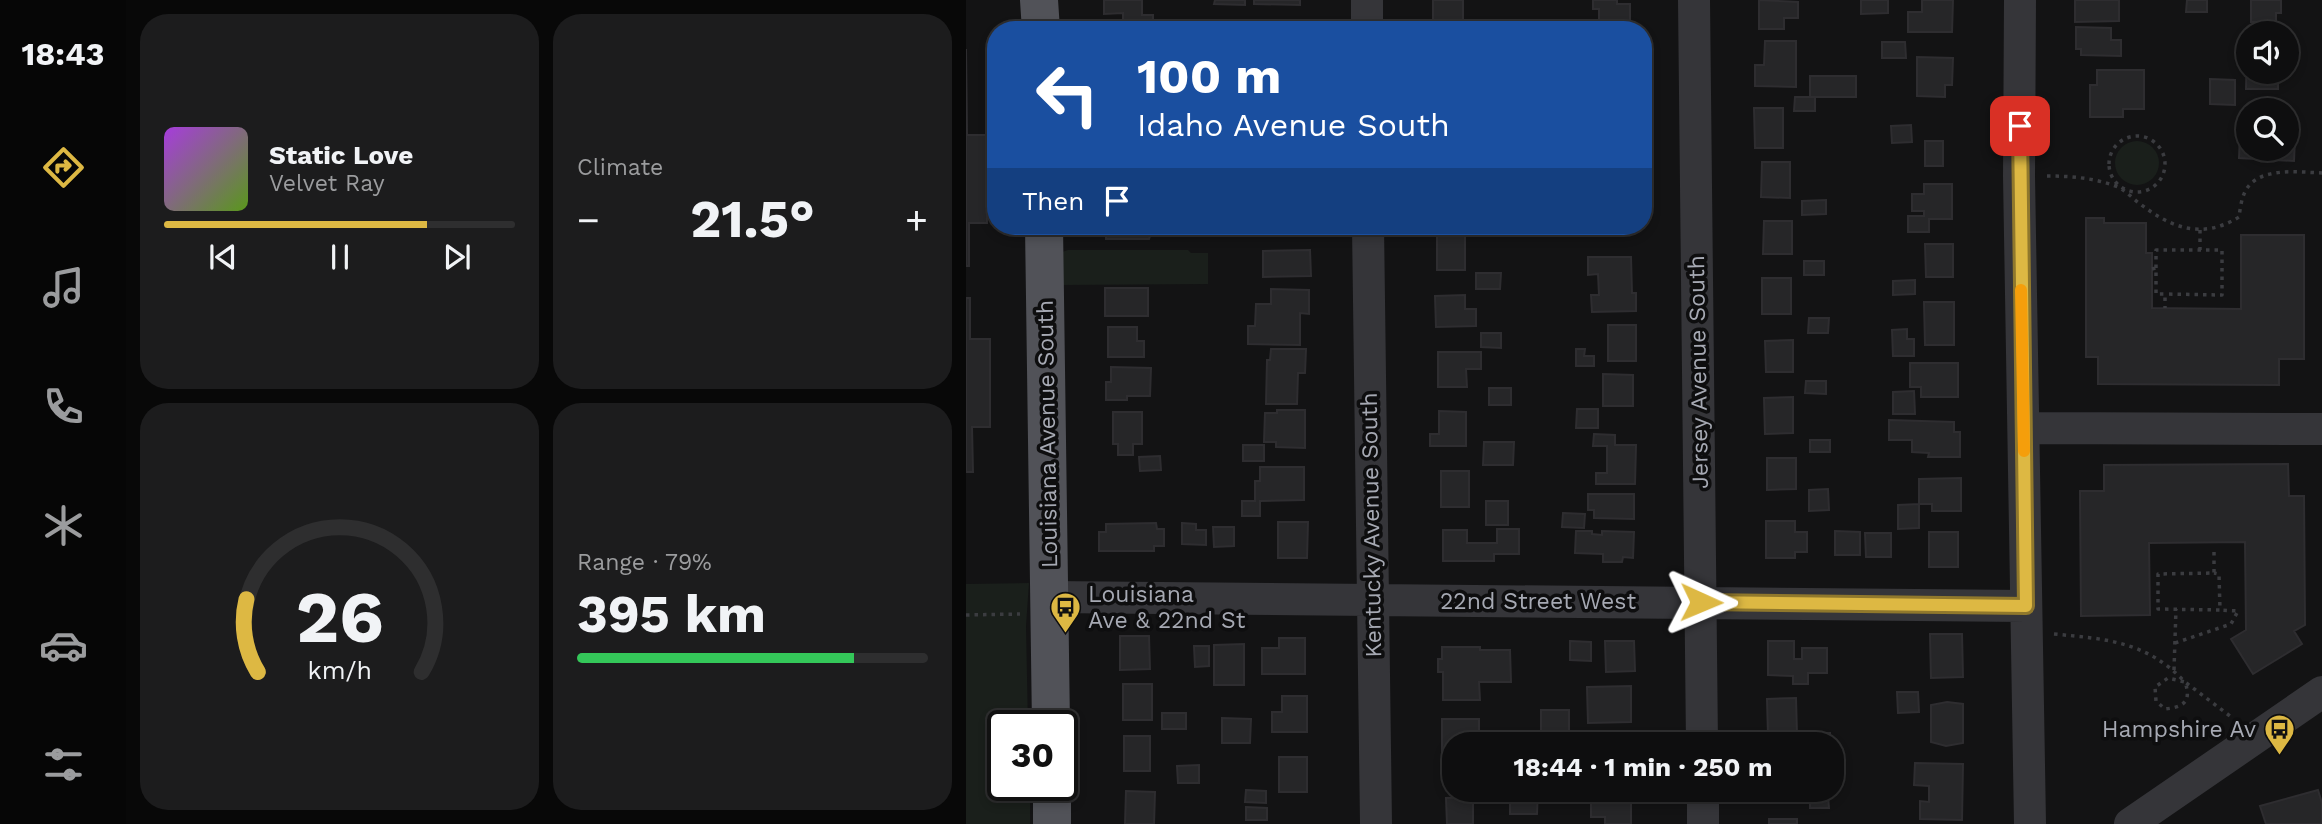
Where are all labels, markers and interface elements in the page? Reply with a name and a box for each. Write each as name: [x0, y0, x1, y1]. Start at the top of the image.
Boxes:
map controls: [2236, 21, 2299, 161]
button: sound: [2236, 21, 2299, 84]
text: 18:43: [21, 35, 105, 73]
text: 100 m: [1137, 47, 1281, 105]
icon: left: [1022, 49, 1113, 140]
pin: [1990, 96, 2050, 156]
button: search: [2236, 98, 2299, 161]
text: Idaho Avenue South: [1137, 106, 1450, 144]
icon: arrive: [2001, 107, 2039, 145]
text: Static Love: [269, 140, 413, 170]
icon: directions: [39, 143, 88, 192]
text: Climate: [577, 154, 663, 181]
text: Velvet Ray: [269, 170, 385, 197]
icon: arrive: [1098, 182, 1136, 220]
text: Then: [1022, 186, 1084, 216]
text: 21.5°: [690, 189, 815, 250]
text: −: [577, 198, 600, 242]
text: +: [905, 198, 928, 242]
icon: previous: [204, 238, 242, 276]
icon: pause: [321, 238, 359, 276]
icon: next: [438, 238, 476, 276]
street label: Jersey Avenue South: [1683, 255, 1714, 489]
icon: music: [39, 263, 88, 312]
street label: Louisiana Avenue South: [1032, 300, 1063, 568]
icon: phone: [39, 382, 88, 431]
street label: Kentucky Avenue South: [1356, 392, 1387, 658]
icon: climate: [39, 501, 88, 550]
text: Range · 79%: [577, 549, 712, 576]
position arrow: [1664, 565, 1738, 639]
text: 26: [295, 575, 384, 661]
place label: Louisiana Ave & 22nd St: [1088, 581, 1246, 634]
text: 395 km: [577, 584, 766, 645]
street label: 22nd Street West: [1440, 588, 1636, 615]
bus stop icon: Louisiana Ave & 22nd St: [1048, 590, 1082, 634]
icon: car: [39, 621, 88, 670]
text: km/h: [307, 656, 372, 685]
speed limit sign: 30: [987, 710, 1078, 801]
bus stop icon: Hampshire Av: [2262, 712, 2296, 756]
place label: Hampshire Av: [2102, 716, 2256, 743]
icon: filters: [39, 740, 88, 789]
text: 18:44 · 1 min · 250 m: [1514, 752, 1772, 782]

